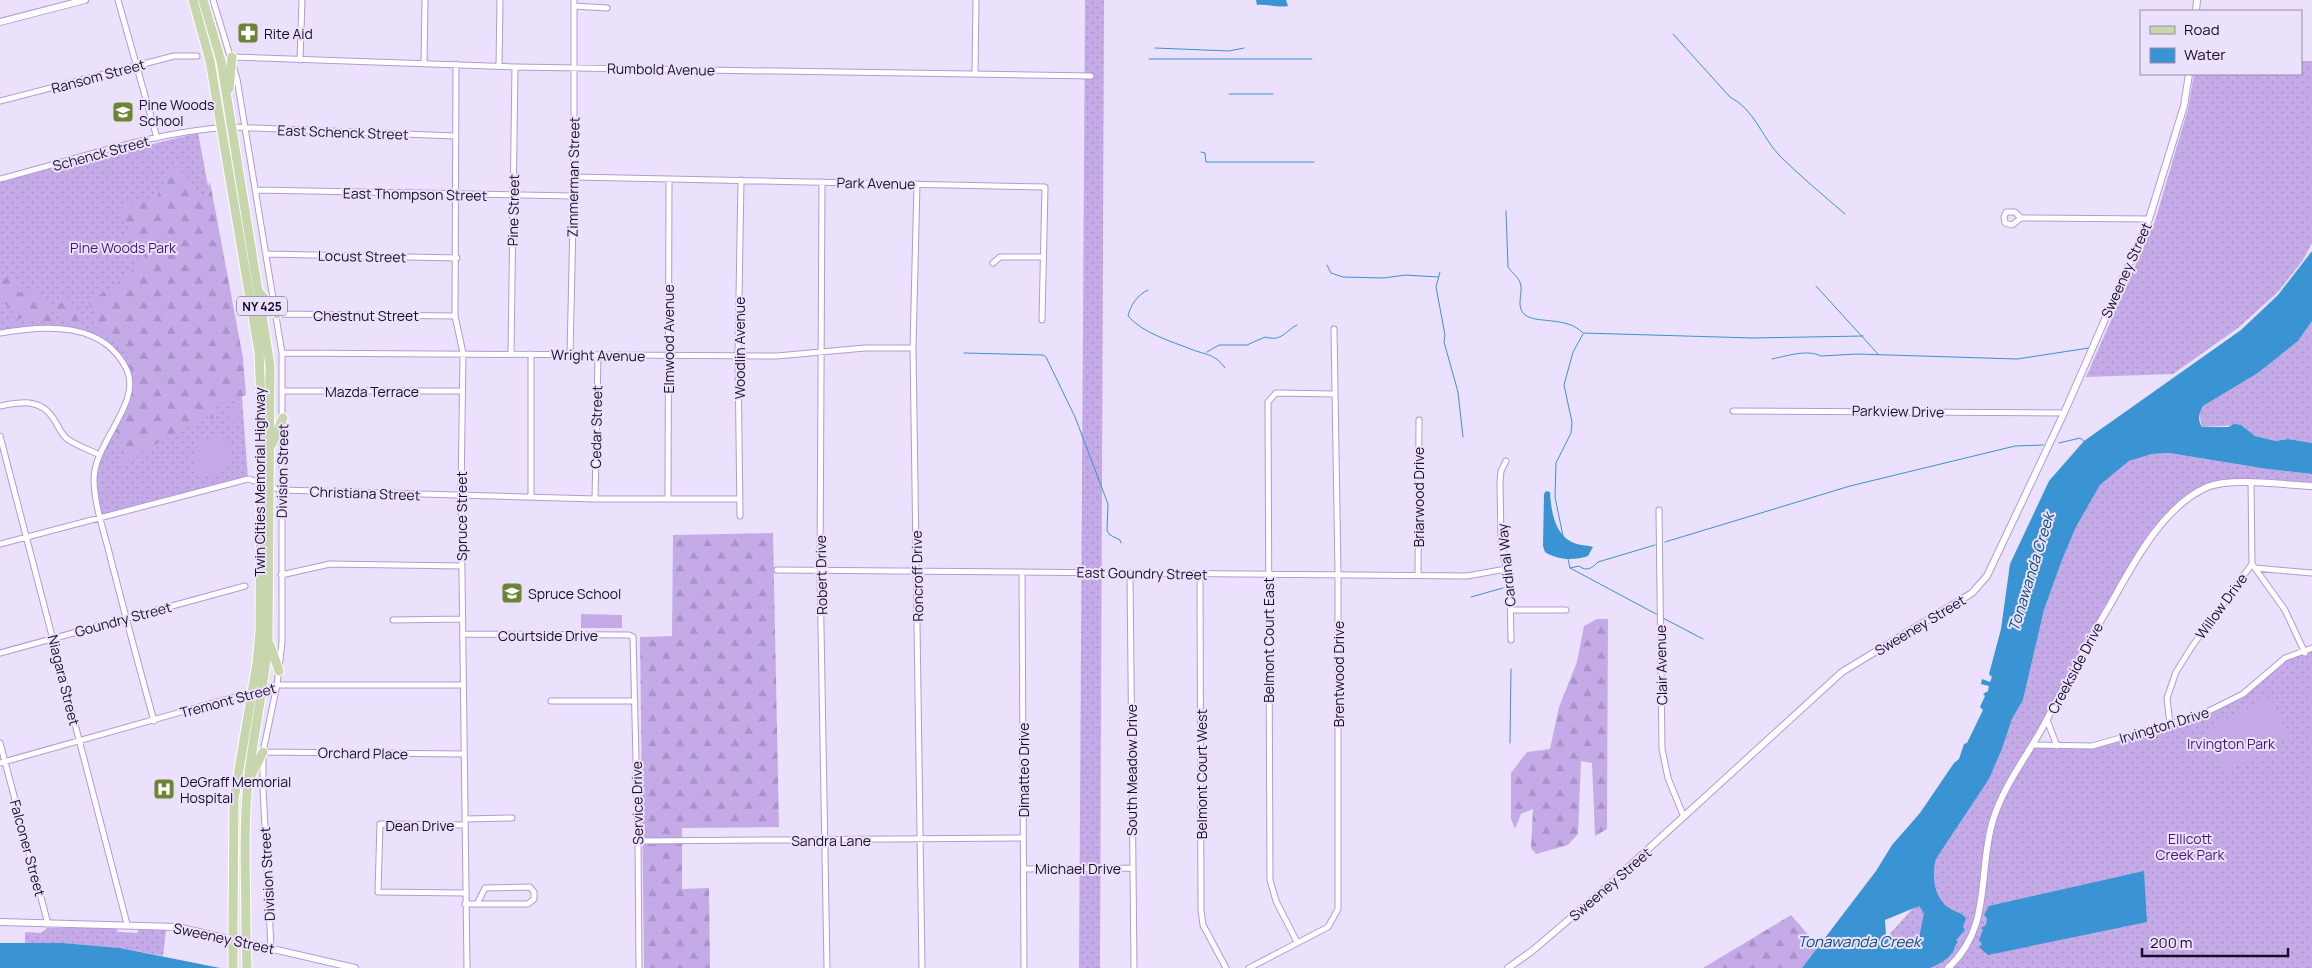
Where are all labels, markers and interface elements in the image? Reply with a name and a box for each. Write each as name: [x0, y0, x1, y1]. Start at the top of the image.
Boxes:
legend: [2140, 10, 2302, 75]
text: Road: [2184, 19, 2220, 40]
pharmacy icon: Rite Aid: [236, 21, 260, 45]
place label: Rite Aid: [264, 24, 313, 43]
text: Water: [2184, 44, 2226, 65]
street label: Ransom Street: [49, 54, 147, 98]
street label: Rumbold Avenue: [607, 59, 715, 79]
place label: Pine Woods School: [139, 95, 214, 130]
school or university icon: Pine Woods School: [111, 100, 135, 124]
street label: Zimmerman Street: [562, 116, 584, 238]
street label: East Schenck Street: [277, 120, 409, 144]
street label: Schenck Street: [50, 131, 152, 175]
street label: Pine Street: [503, 173, 523, 246]
street label: Park Avenue: [837, 173, 915, 193]
street label: East Thompson Street: [343, 183, 488, 205]
street label: Sweeney Street: [2096, 219, 2156, 321]
park label: Pine Woods Park: [70, 238, 177, 257]
street label: Locust Street: [318, 246, 407, 266]
street label: Elmwood Avenue: [659, 284, 678, 394]
road number: NY 425: [237, 296, 287, 316]
street label: Woodlin Avenue: [730, 297, 749, 399]
street label: Chestnut Street: [313, 306, 419, 325]
street label: Wright Avenue: [551, 345, 645, 365]
street label: Mazda Terrace: [325, 382, 419, 401]
street label: Cedar Street: [586, 385, 606, 469]
street label: Twin Cities Memorial Highway: [250, 387, 269, 577]
street label: Parkview Drive: [1852, 401, 1944, 421]
street label: Division Street: [272, 423, 292, 518]
street label: Briarwood Drive: [1409, 447, 1428, 547]
street label: Spruce Street: [452, 471, 471, 561]
street label: Christiana Street: [309, 482, 421, 504]
water label: Tonawanda Creek: [2003, 508, 2060, 634]
street label: Cardinal Way: [1492, 522, 1520, 608]
street label: Roncroff Drive: [907, 530, 927, 622]
street label: Robert Drive: [811, 535, 831, 615]
street label: East Goundry Street: [1076, 562, 1208, 584]
street label: Willow Drive: [2191, 569, 2251, 643]
street label: Belmont Court East: [1259, 577, 1278, 703]
school or university icon: Spruce School: [500, 581, 524, 605]
place label: Spruce School: [528, 584, 621, 603]
street label: Sweeney Street: [1871, 590, 1969, 660]
street label: Goundry Street: [73, 597, 174, 641]
street label: Creekside Drive: [2043, 619, 2107, 717]
street label: Brentwood Drive: [1329, 621, 1348, 727]
street label: Clair Avenue: [1651, 625, 1671, 705]
street label: Courtside Drive: [498, 626, 598, 645]
street label: Niagara Street: [44, 633, 85, 728]
street label: Tremont Street: [178, 678, 278, 722]
street label: Irvington Drive: [2117, 702, 2211, 748]
street label: South Meadow Drive: [1122, 704, 1141, 836]
street label: Belmont Court West: [1192, 708, 1211, 839]
street label: Dimatteo Drive: [1014, 723, 1033, 817]
park label: Irvington Park: [2187, 734, 2276, 753]
street label: Orchard Place: [318, 743, 408, 763]
street label: Service Drive: [627, 761, 647, 845]
place label: DeGraff Memorial Hospital: [180, 772, 291, 807]
hospital icon: DeGraff Memorial Hospital: [152, 777, 176, 801]
street label: Falconer Street: [6, 798, 50, 899]
street label: Dean Drive: [385, 816, 455, 835]
street label: Division Street: [255, 826, 279, 922]
park label: Ellicott Creek Park: [2156, 829, 2226, 864]
street label: Sandra Lane: [791, 831, 871, 850]
street label: Sweeney Street: [1565, 843, 1655, 925]
street label: Michael Drive: [1035, 859, 1121, 878]
street label: Sweeney Street: [172, 918, 277, 958]
scale bar: [2142, 926, 2288, 958]
water label: Tonawanda Creek: [1797, 931, 1923, 952]
text: 200 m: [2150, 932, 2193, 953]

